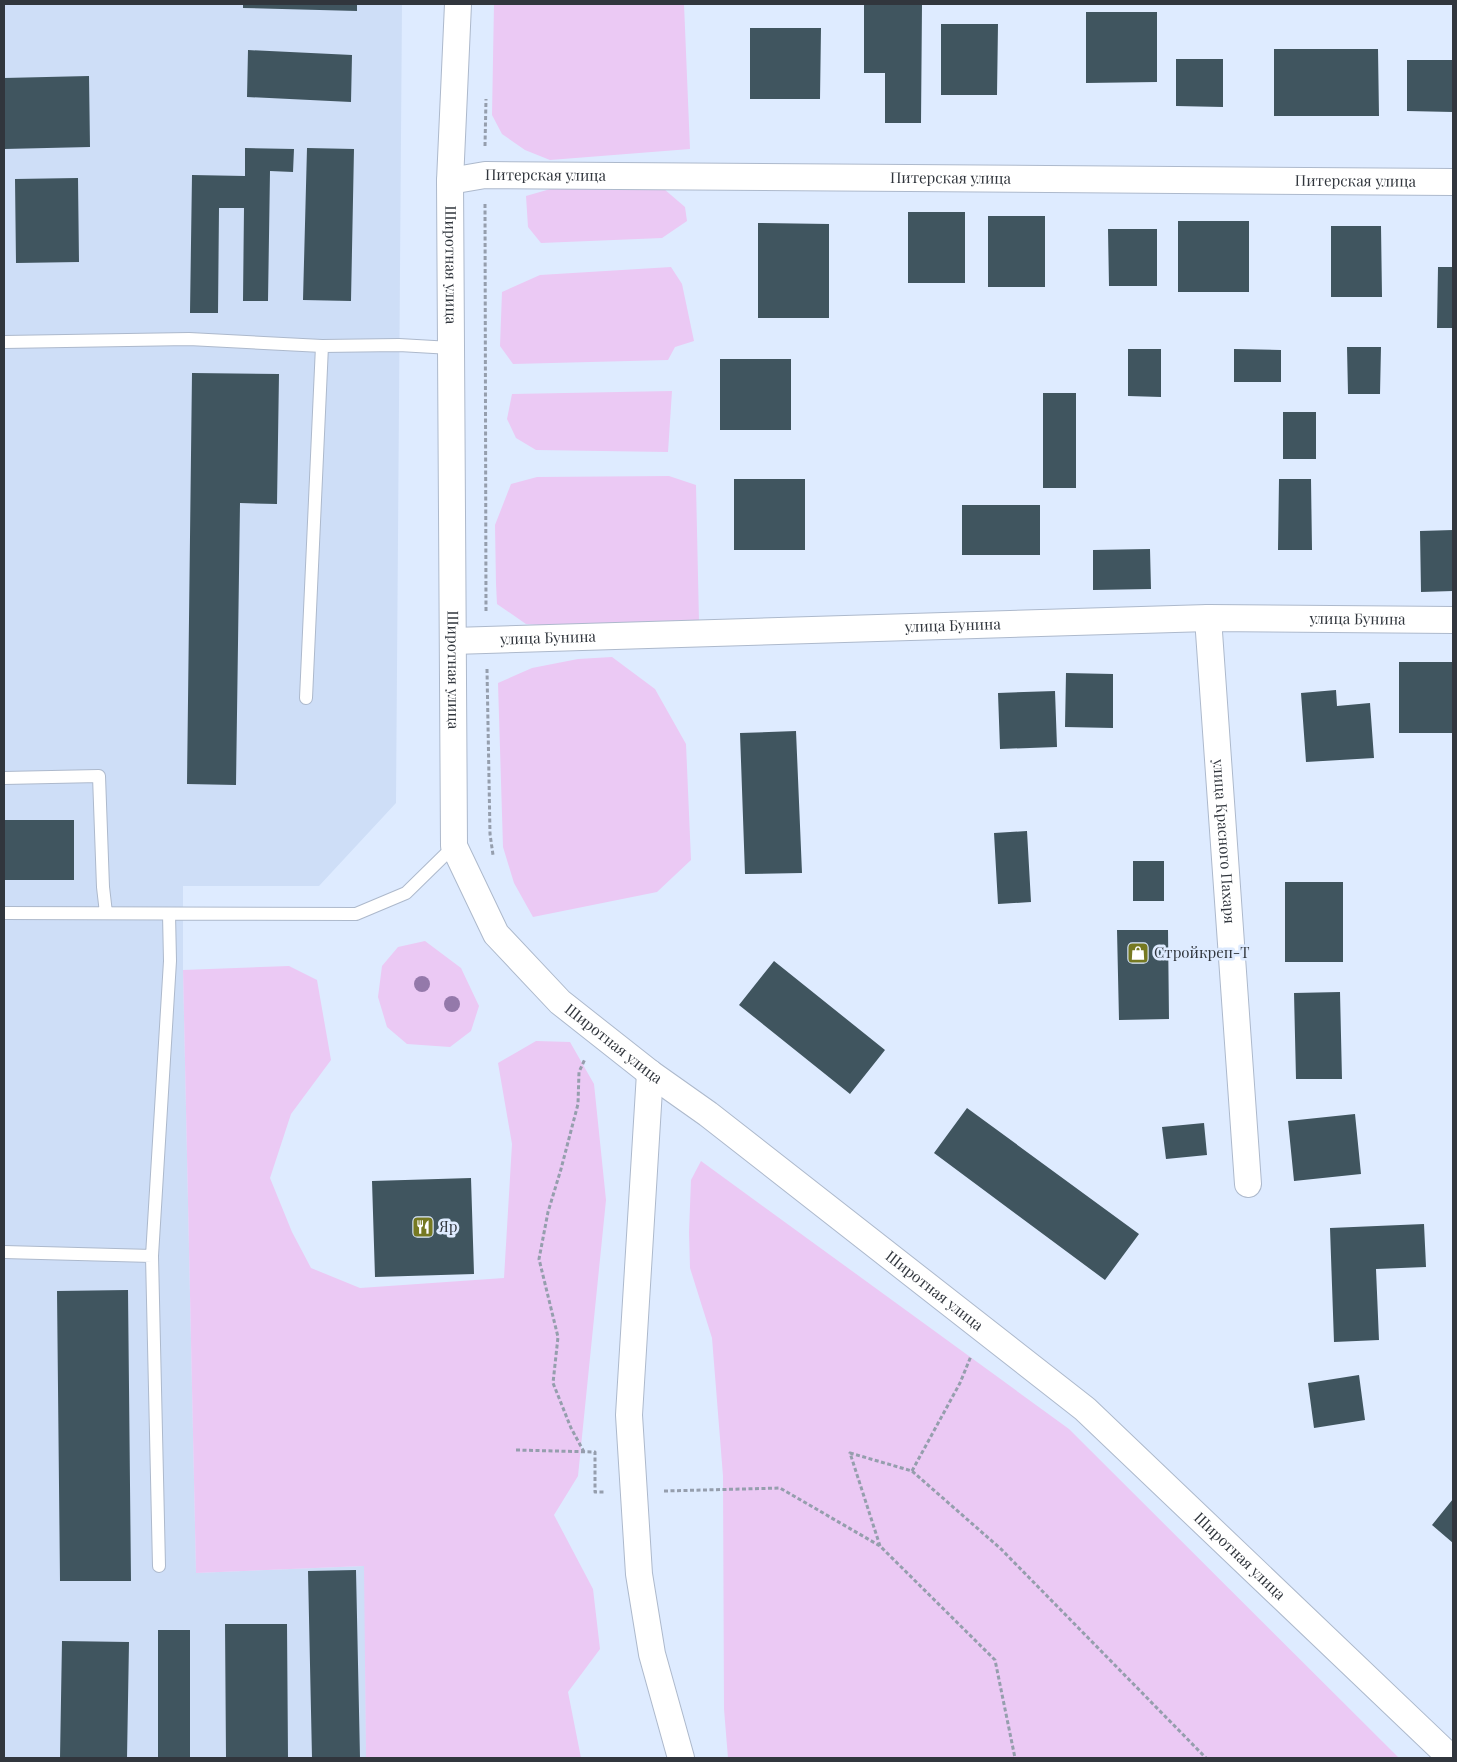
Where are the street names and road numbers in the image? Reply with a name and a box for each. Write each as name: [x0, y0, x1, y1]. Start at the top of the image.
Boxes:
street label: Питерская улица: [485, 164, 607, 185]
street label: Питерская улица: [890, 167, 1012, 188]
street label: Питерская улица: [1295, 170, 1417, 191]
street label: Широтная улица: [441, 205, 462, 325]
street label: улица Бунина: [1309, 608, 1406, 629]
street label: Широтная улица: [444, 610, 464, 730]
street label: улица Бунина: [903, 613, 1002, 636]
street label: улица Бунина: [499, 626, 597, 649]
street label: улица Красного Пахаря: [1209, 757, 1241, 924]
street label: Широтная улица: [561, 999, 667, 1088]
street label: Широтная улица: [882, 1246, 988, 1335]
street label: Широтная улица: [1190, 1507, 1290, 1604]

